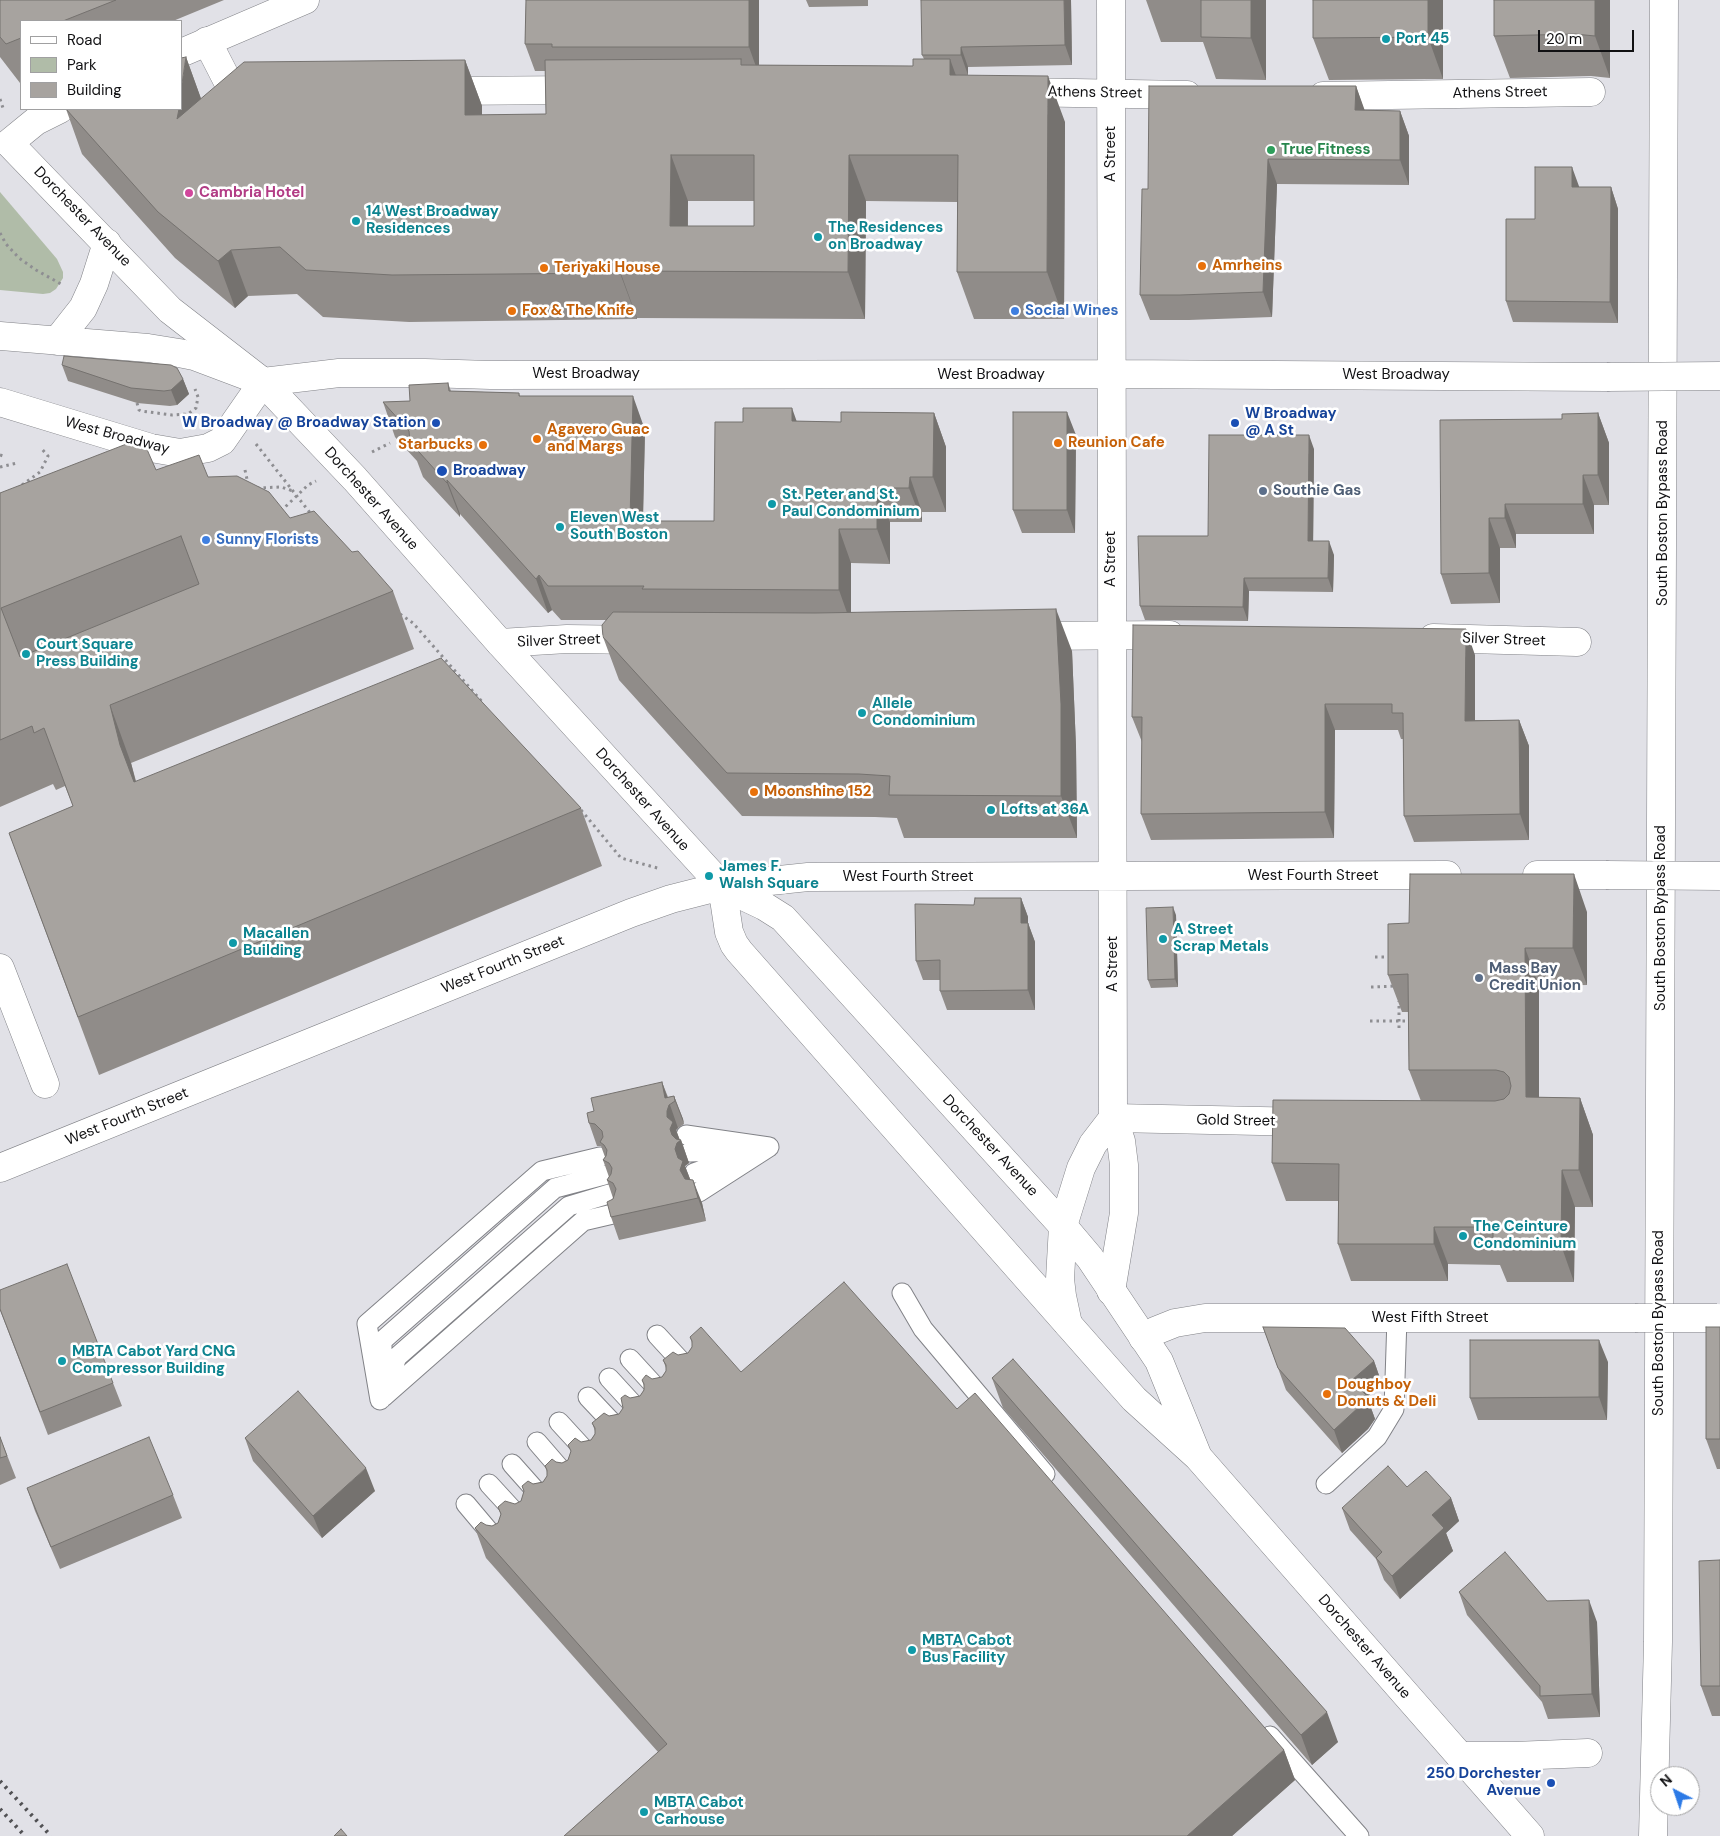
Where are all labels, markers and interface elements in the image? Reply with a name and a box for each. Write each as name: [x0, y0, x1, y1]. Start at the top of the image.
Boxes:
legend: [20, 20, 182, 110]
scale bar: [1540, 20, 1636, 52]
text: 20 m: [1546, 29, 1582, 49]
text: Road: [67, 30, 102, 50]
place label: Port 45: [1396, 30, 1449, 48]
marker: Port 45: [1380, 33, 1392, 45]
text: Park: [67, 55, 97, 75]
text: Building: [67, 80, 122, 100]
street label: Athens Street: [1047, 83, 1143, 103]
street label: Athens Street: [1452, 83, 1548, 103]
street label: A Street: [1102, 126, 1120, 182]
place label: True Fitness: [1281, 141, 1370, 159]
marker: True Fitness: [1265, 144, 1277, 156]
street label: Dorchester Avenue: [30, 163, 134, 271]
place label: Cambria Hotel: [199, 184, 304, 202]
marker: Cambria Hotel: [183, 187, 195, 199]
place label: 14 West Broadway Residences: [366, 203, 499, 238]
marker: 14 West Broadway Residences: [350, 215, 362, 227]
place label: The Residences on Broadway: [828, 219, 943, 254]
marker: The Residences on Broadway: [812, 231, 824, 243]
place label: Amrheins: [1212, 257, 1283, 275]
place label: Teriyaki House: [554, 259, 661, 277]
marker: Amrheins: [1196, 260, 1208, 272]
marker: Teriyaki House: [538, 262, 550, 274]
place label: Fox & The Knife: [522, 302, 634, 320]
place label: Social Wines: [1025, 302, 1118, 320]
marker: Fox & The Knife: [506, 305, 518, 317]
marker: Social Wines: [1009, 305, 1021, 317]
street label: West Broadway: [532, 365, 640, 383]
street label: West Broadway: [937, 366, 1045, 384]
street label: West Broadway: [1342, 366, 1450, 384]
place label: W Broadway @ A St: [1245, 405, 1337, 440]
street label: West Broadway: [63, 413, 171, 459]
place label: W Broadway @ Broadway Station: [182, 414, 426, 432]
marker: W Broadway @ Broadway Station: [430, 417, 442, 429]
marker: W Broadway @ A St: [1229, 417, 1241, 429]
street label: South Boston Bypass Road: [1654, 420, 1672, 606]
place label: Agavero Guac and Margs: [547, 421, 650, 456]
marker: Agavero Guac and Margs: [531, 433, 543, 445]
place label: Reunion Cafe: [1068, 434, 1165, 452]
place label: Starbucks: [398, 436, 473, 454]
marker: Reunion Cafe: [1052, 437, 1064, 449]
marker: Starbucks: [477, 439, 489, 451]
street label: Dorchester Avenue: [320, 444, 422, 554]
place label: Broadway: [453, 462, 526, 480]
marker: Broadway: [435, 464, 449, 478]
place label: Southie Gas: [1273, 482, 1361, 500]
marker: Southie Gas: [1257, 485, 1269, 497]
place label: St. Peter and St. Paul Condominium: [782, 486, 920, 521]
marker: St. Peter and St. Paul Condominium: [766, 498, 778, 510]
place label: Eleven West South Boston: [570, 509, 668, 544]
marker: Eleven West South Boston: [554, 521, 566, 533]
place label: Sunny Florists: [216, 531, 319, 549]
street label: A Street: [1102, 531, 1120, 587]
marker: Sunny Florists: [200, 534, 212, 546]
street label: Silver Street: [1462, 630, 1546, 650]
street label: Silver Street: [517, 631, 601, 651]
place label: Court Square Press Building: [36, 636, 139, 671]
marker: Court Square Press Building: [20, 648, 32, 660]
place label: Allele Condominium: [872, 695, 975, 730]
marker: Allele Condominium: [856, 707, 868, 719]
street label: Dorchester Avenue: [591, 745, 693, 855]
place label: Moonshine 152: [764, 783, 871, 801]
marker: Moonshine 152: [748, 786, 760, 798]
place label: Lofts at 36A: [1001, 801, 1089, 819]
marker: Lofts at 36A: [985, 804, 997, 816]
street label: South Boston Bypass Road: [1652, 825, 1670, 1011]
place label: James F. Walsh Square: [719, 858, 819, 893]
street label: West Fourth Street: [1247, 867, 1379, 885]
street label: West Fourth Street: [842, 868, 974, 886]
marker: James F. Walsh Square: [703, 870, 715, 882]
place label: A Street Scrap Metals: [1173, 921, 1269, 956]
place label: Macallen Building: [243, 925, 309, 960]
street label: West Fourth Street: [439, 932, 567, 998]
marker: A Street Scrap Metals: [1157, 933, 1169, 945]
street label: A Street: [1104, 936, 1122, 992]
marker: Macallen Building: [227, 937, 239, 949]
place label: Mass Bay Credit Union: [1489, 960, 1581, 995]
marker: Mass Bay Credit Union: [1473, 972, 1485, 984]
street label: West Fourth Street: [63, 1084, 191, 1150]
street label: Dorchester Avenue: [938, 1092, 1042, 1200]
street label: Gold Street: [1196, 1111, 1276, 1131]
place label: The Ceinture Condominium: [1473, 1218, 1576, 1253]
marker: The Ceinture Condominium: [1457, 1230, 1469, 1242]
street label: South Boston Bypass Road: [1650, 1230, 1668, 1416]
street label: West Fifth Street: [1371, 1309, 1489, 1327]
place label: MBTA Cabot Yard CNG Compressor Building: [72, 1343, 235, 1378]
marker: MBTA Cabot Yard CNG Compressor Building: [56, 1355, 68, 1367]
place label: Doughboy Donuts & Deli: [1337, 1376, 1436, 1411]
marker: Doughboy Donuts & Deli: [1321, 1388, 1333, 1400]
street label: Dorchester Avenue: [1314, 1591, 1414, 1703]
place label: MBTA Cabot Bus Facility: [922, 1632, 1012, 1667]
marker: MBTA Cabot Bus Facility: [906, 1644, 918, 1656]
place label: 250 Dorchester Avenue: [1427, 1765, 1541, 1800]
north arrow: [1650, 1766, 1700, 1816]
text: N: [1656, 1770, 1676, 1791]
marker: 250 Dorchester Avenue: [1545, 1777, 1557, 1789]
place label: MBTA Cabot Carhouse: [654, 1794, 744, 1829]
marker: MBTA Cabot Carhouse: [638, 1806, 650, 1818]

